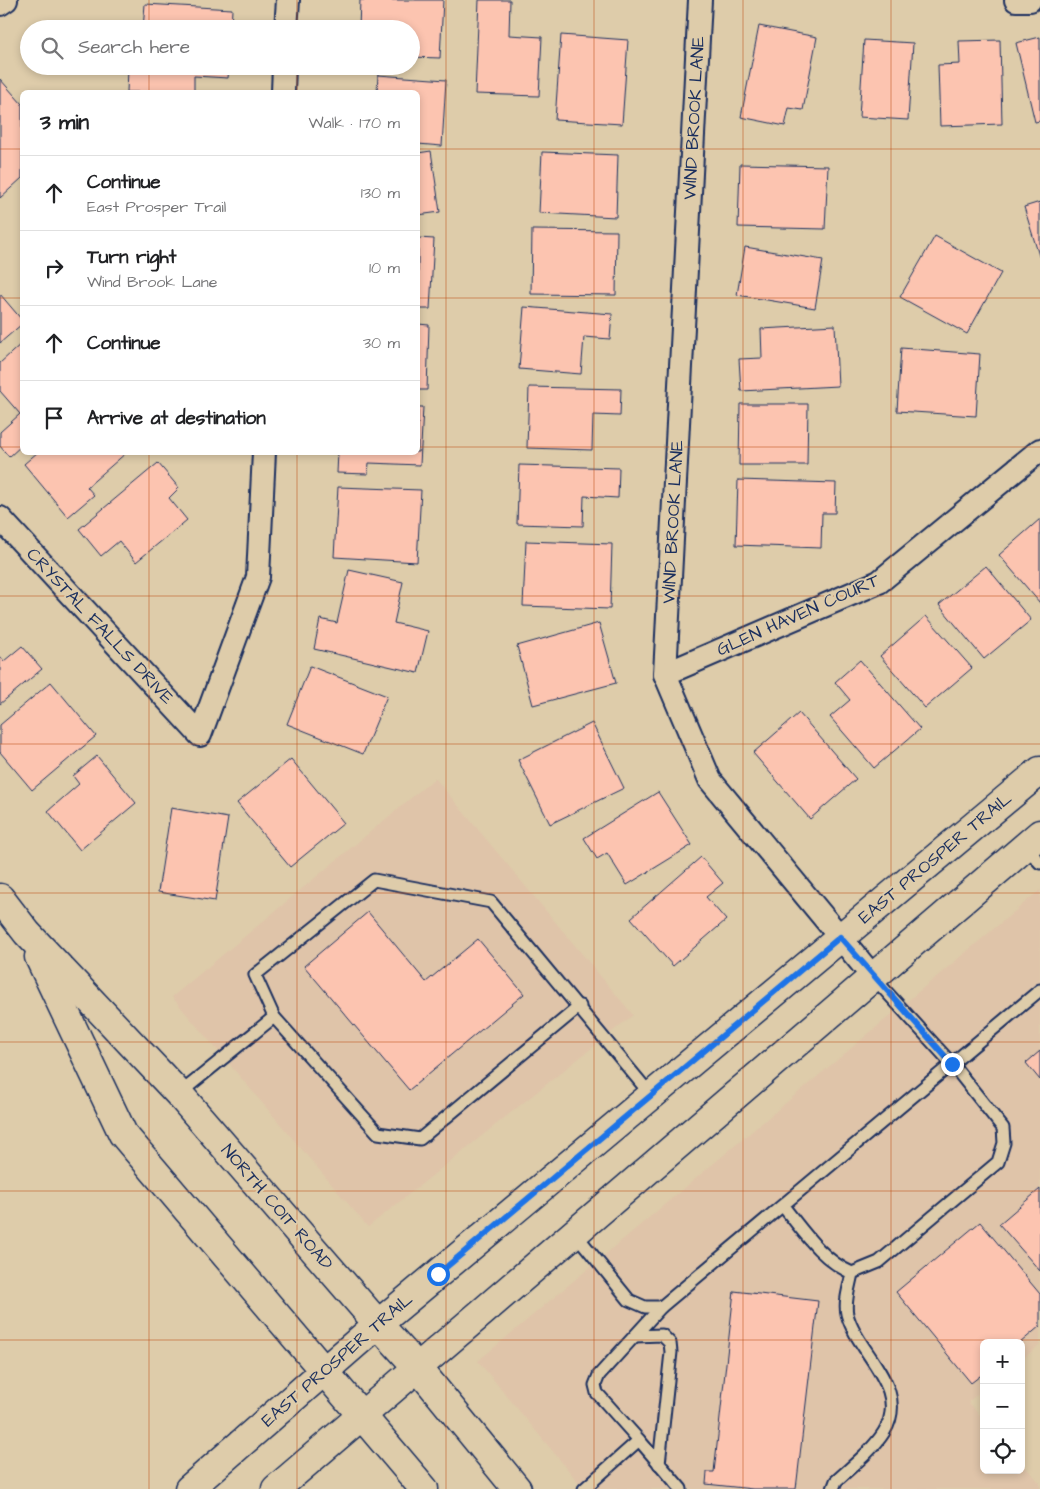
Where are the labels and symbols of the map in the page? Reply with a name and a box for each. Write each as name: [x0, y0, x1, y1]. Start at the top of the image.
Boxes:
street label: WIND BROOK LANE: [677, 35, 711, 200]
street label: WIND BROOK LANE: [656, 439, 690, 604]
street label: CRYSTAL FALLS DRIVE: [21, 542, 180, 710]
street label: GLEN HAVEN COURT: [713, 567, 884, 662]
street label: EAST PROSPER TRAIL: [853, 786, 1017, 930]
route end: [941, 1053, 964, 1076]
street label: NORTH COIT ROAD: [215, 1139, 339, 1276]
route start: [427, 1263, 450, 1286]
street label: EAST PROSPER TRAIL: [256, 1287, 418, 1433]

